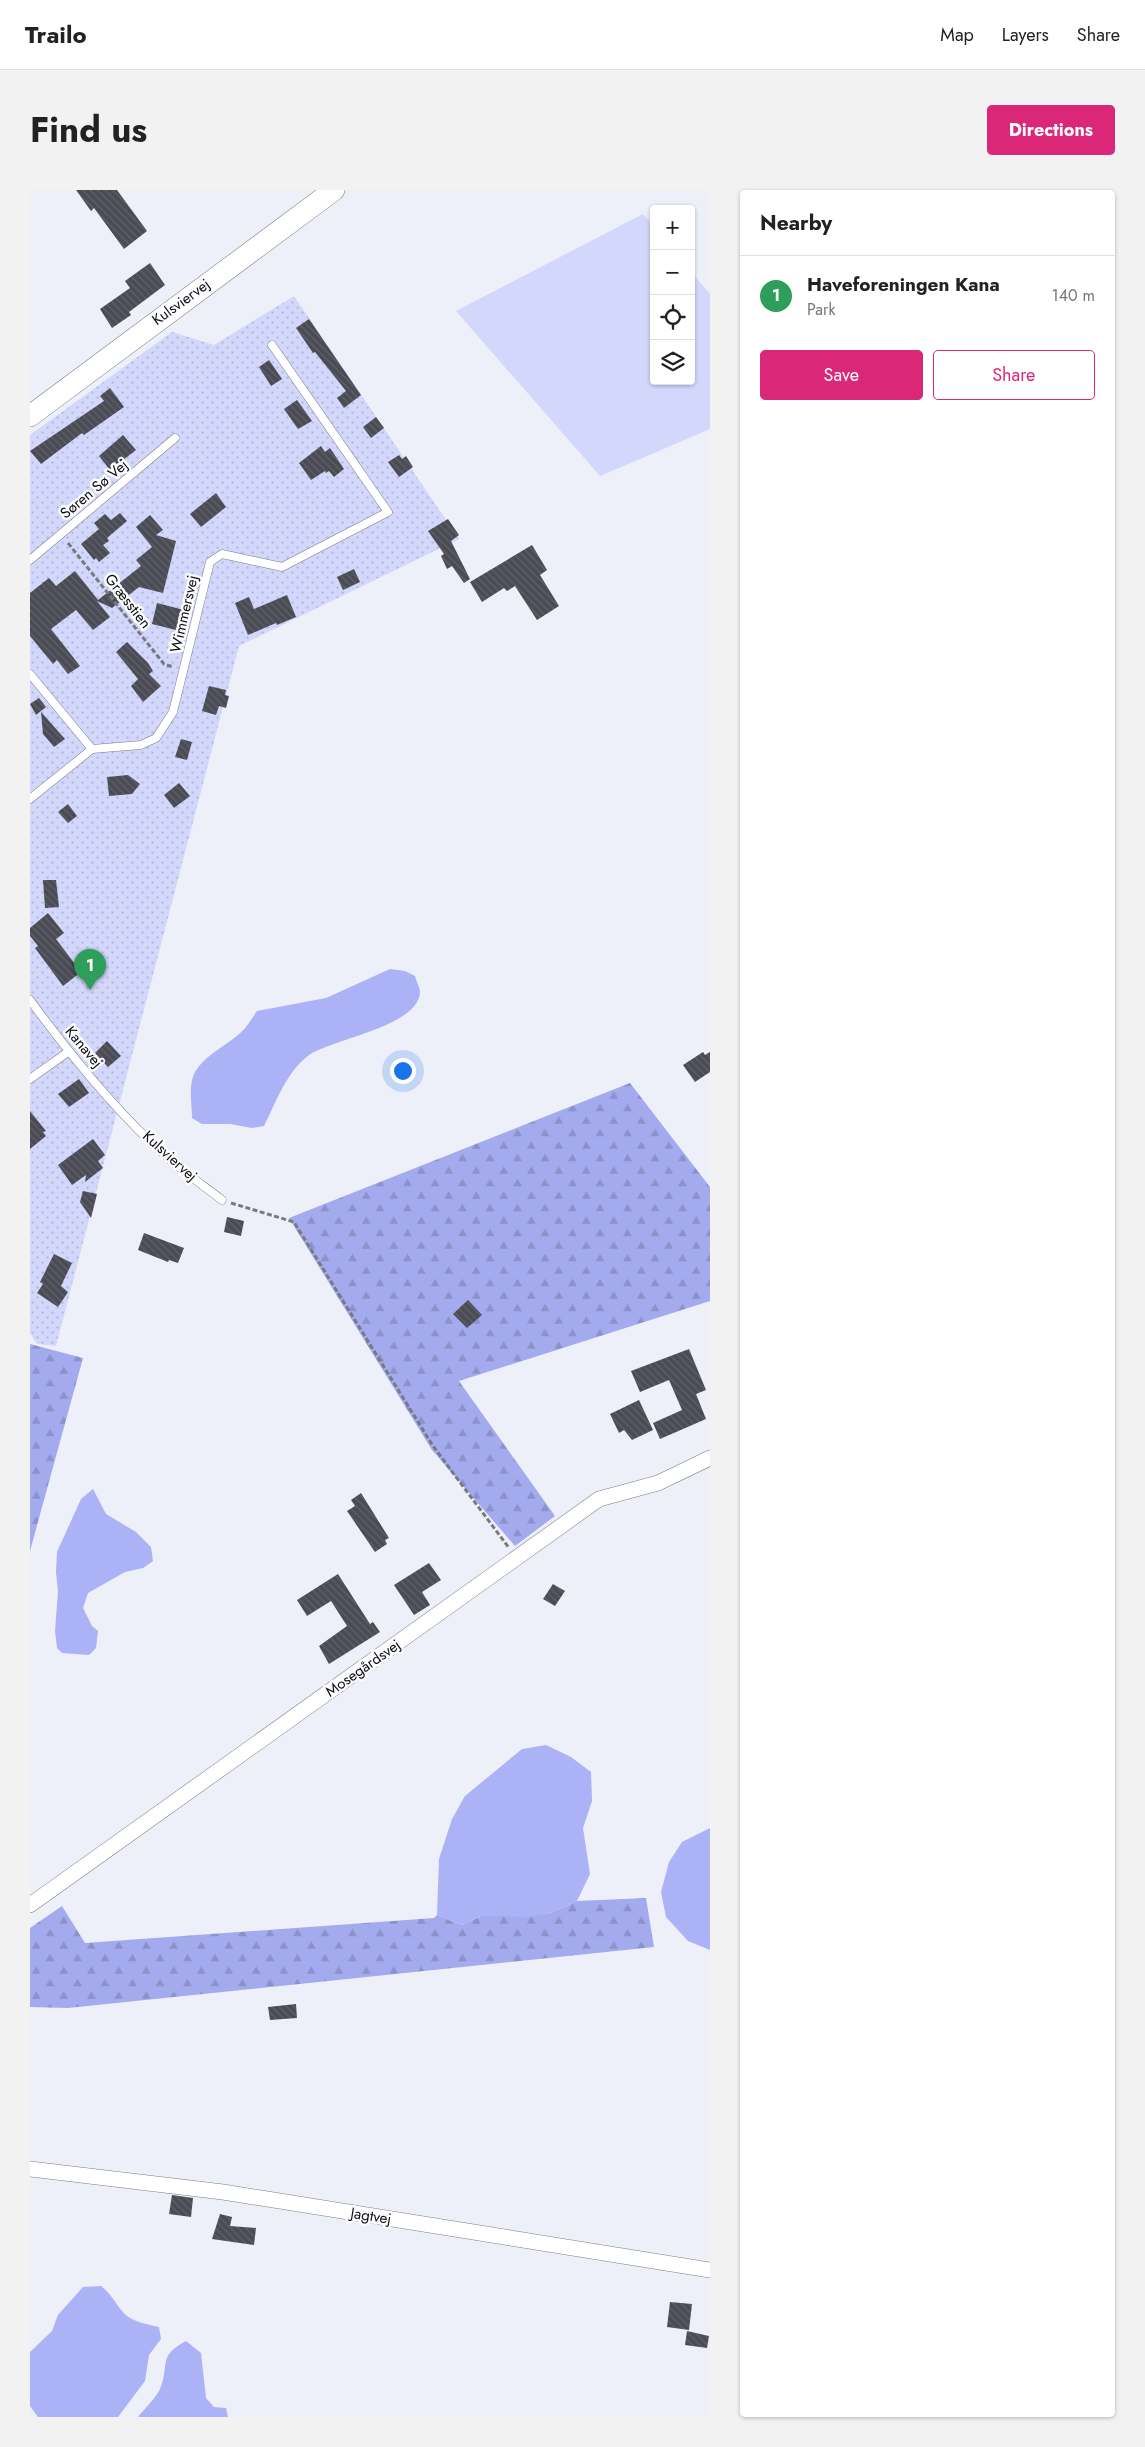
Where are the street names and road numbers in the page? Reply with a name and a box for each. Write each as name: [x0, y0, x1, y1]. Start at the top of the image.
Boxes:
street label: Kulsviervej: [147, 273, 215, 331]
street label: Søren Sø Vej: [55, 454, 133, 524]
street label: Græsstien: [100, 569, 156, 633]
street label: Wimmersvej: [164, 573, 204, 655]
street label: Kanavej: [60, 1021, 108, 1073]
street label: Kulsviervej: [138, 1125, 202, 1187]
street label: Mosegårdsvej: [321, 1634, 405, 1702]
street label: Jagtvej: [347, 2202, 393, 2230]

